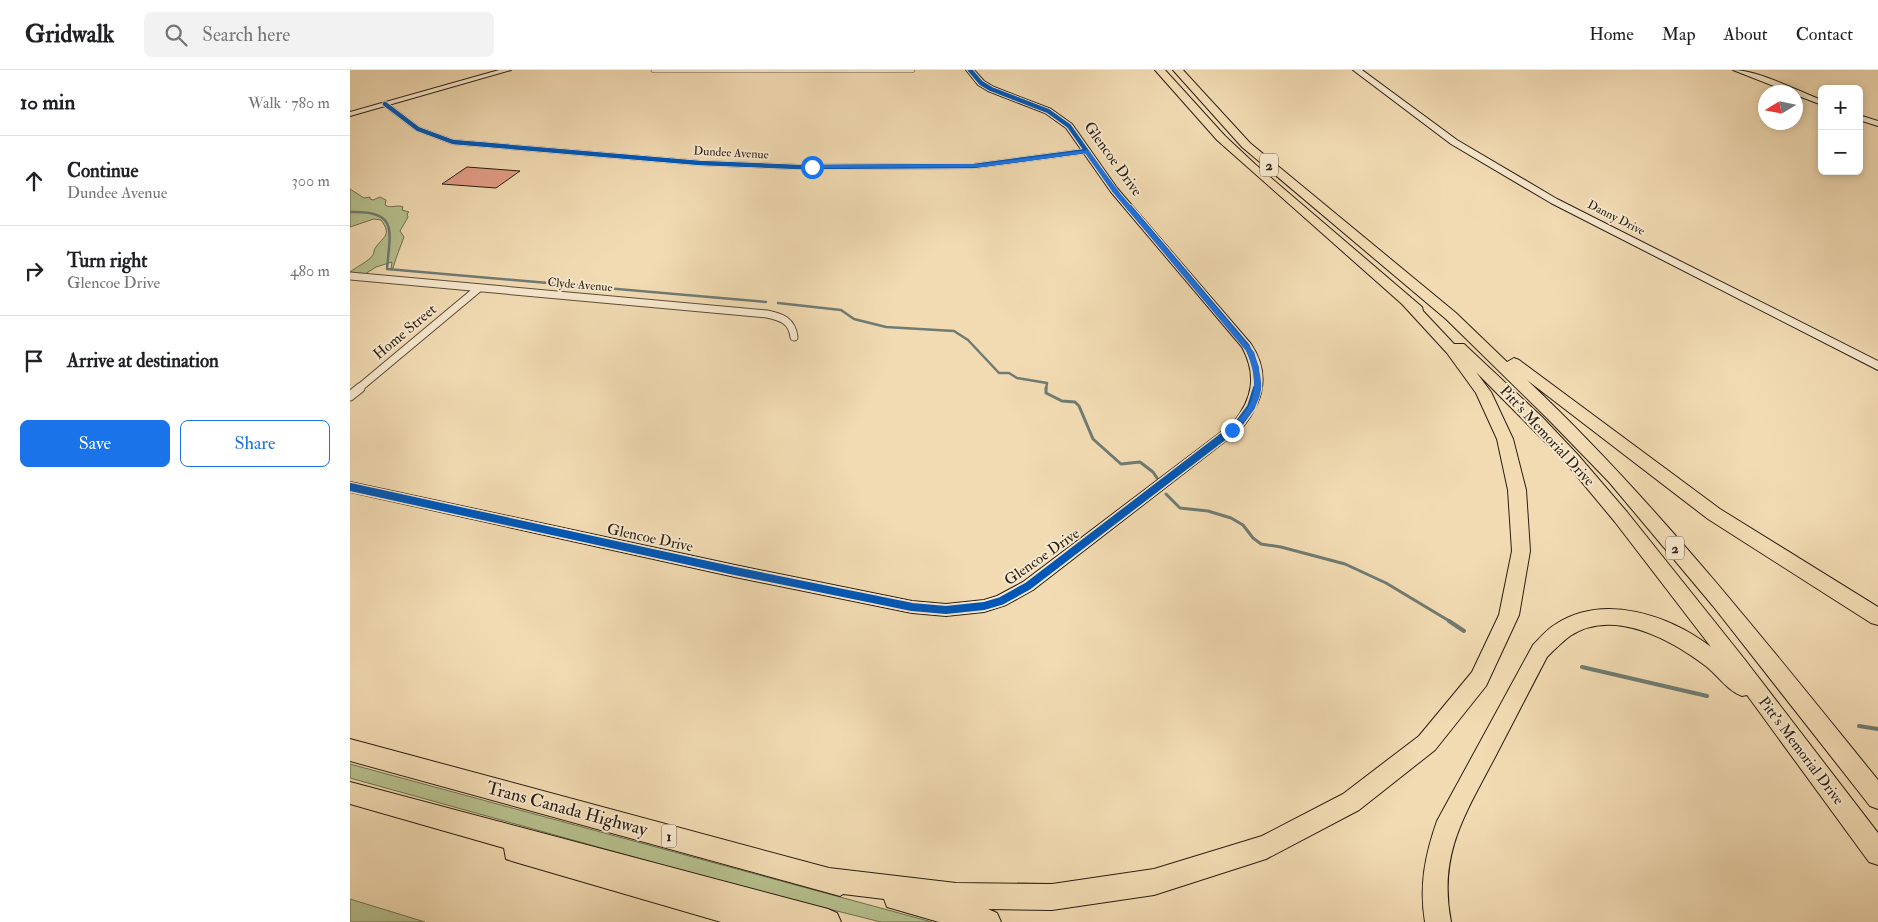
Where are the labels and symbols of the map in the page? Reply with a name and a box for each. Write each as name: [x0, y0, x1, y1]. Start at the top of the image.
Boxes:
north arrow: [1758, 85, 1803, 130]
street label: Glencoe Drive: [1080, 118, 1146, 200]
street label: Dundee Avenue: [693, 144, 769, 162]
road number: 2: [1260, 154, 1278, 176]
route start: [801, 156, 824, 179]
street label: Danny Drive: [1585, 197, 1647, 239]
street label: Clyde Avenue: [547, 275, 613, 295]
street label: Home Street: [370, 300, 441, 364]
street label: Pitt's Memorial Drive: [1496, 382, 1598, 490]
route end: [1221, 419, 1244, 442]
street label: Glencoe Drive: [605, 520, 695, 556]
street label: Glencoe Drive: [1001, 524, 1083, 590]
road number: 2: [1666, 536, 1684, 559]
street label: Pitt's Memorial Drive: [1754, 693, 1848, 809]
street label: Trans Canada Highway: [484, 776, 651, 842]
road number: 1: [662, 824, 676, 848]

